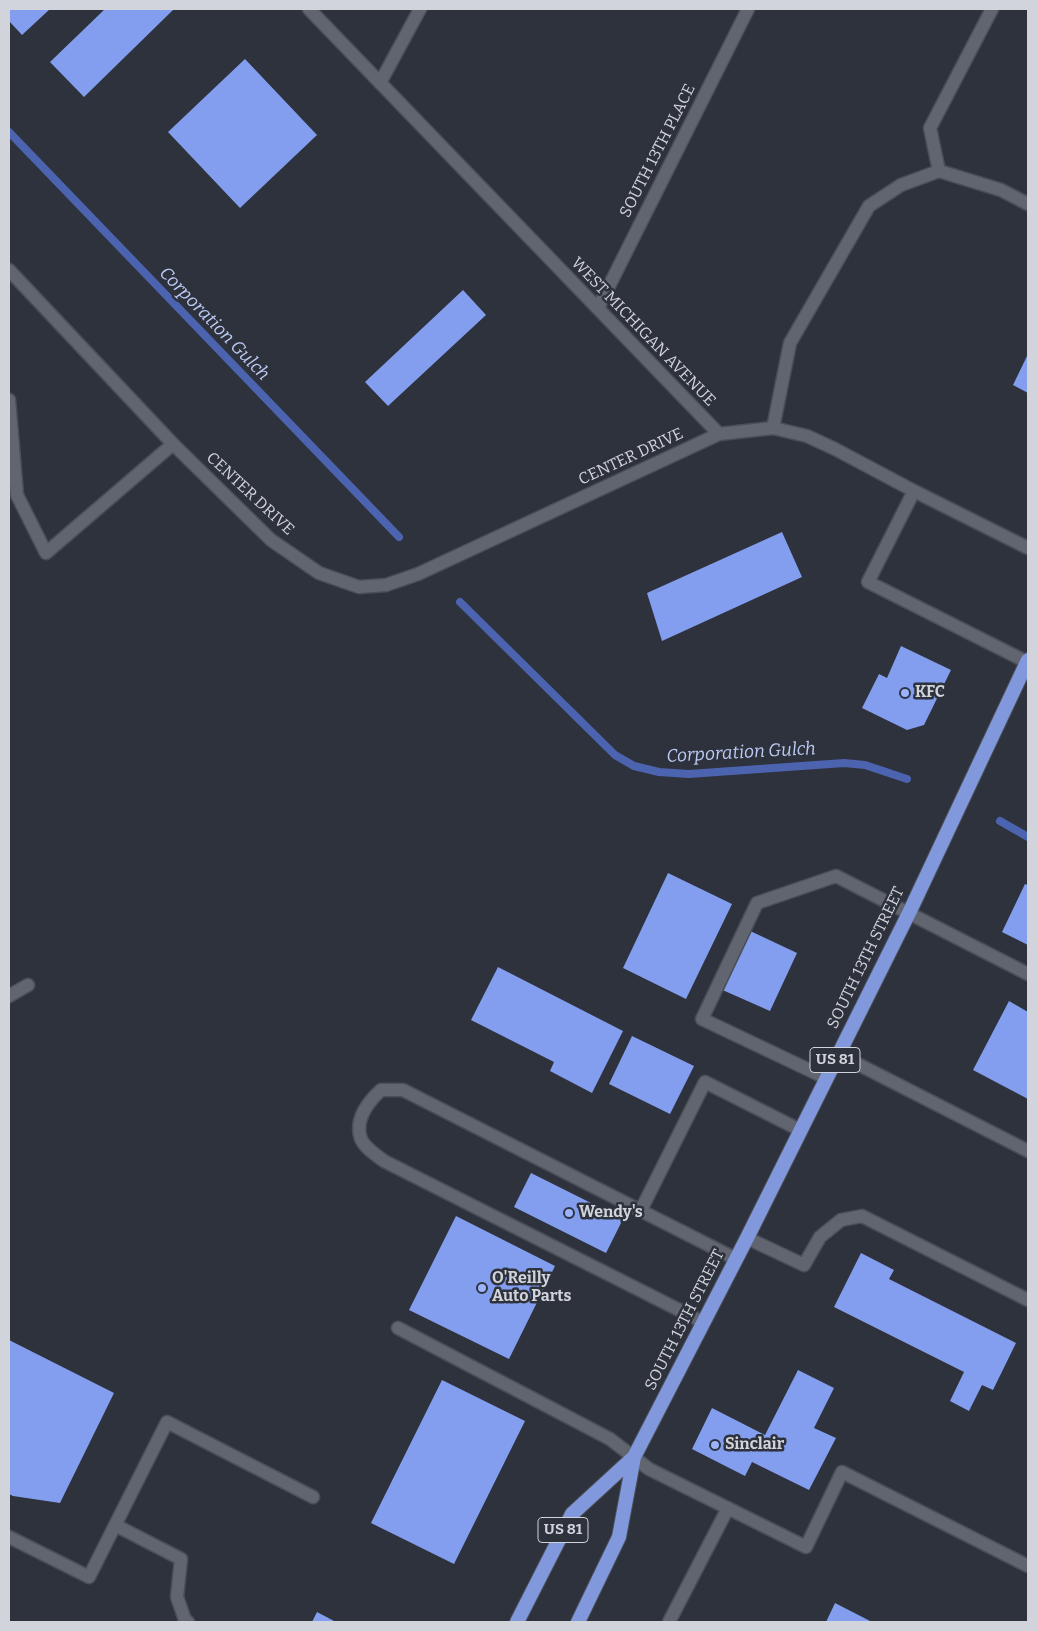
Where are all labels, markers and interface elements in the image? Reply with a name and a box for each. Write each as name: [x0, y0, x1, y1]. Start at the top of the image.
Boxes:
street label: SOUTH 13TH PLACE: [616, 81, 700, 221]
street label: WEST MICHIGAN AVENUE: [567, 254, 719, 410]
water label: Corporation Gulch: [154, 263, 274, 385]
street label: CENTER DRIVE: [576, 424, 686, 490]
street label: CENTER DRIVE: [202, 448, 298, 540]
place label: KFC: [915, 683, 945, 703]
marker: KFC: [899, 687, 911, 699]
water label: Corporation Gulch: [666, 738, 816, 768]
street label: SOUTH 13TH STREET: [823, 884, 909, 1032]
road number: US 81: [810, 1048, 860, 1072]
place label: Wendy's: [579, 1203, 643, 1223]
marker: Wendy's: [563, 1207, 575, 1219]
street label: SOUTH 13TH STREET: [641, 1246, 729, 1394]
place label: O'Reilly Auto Parts: [492, 1269, 571, 1307]
marker: O'Reilly Auto Parts: [476, 1282, 488, 1294]
place label: Sinclair: [725, 1435, 784, 1455]
marker: Sinclair: [709, 1439, 721, 1451]
road number: US 81: [538, 1518, 588, 1542]

